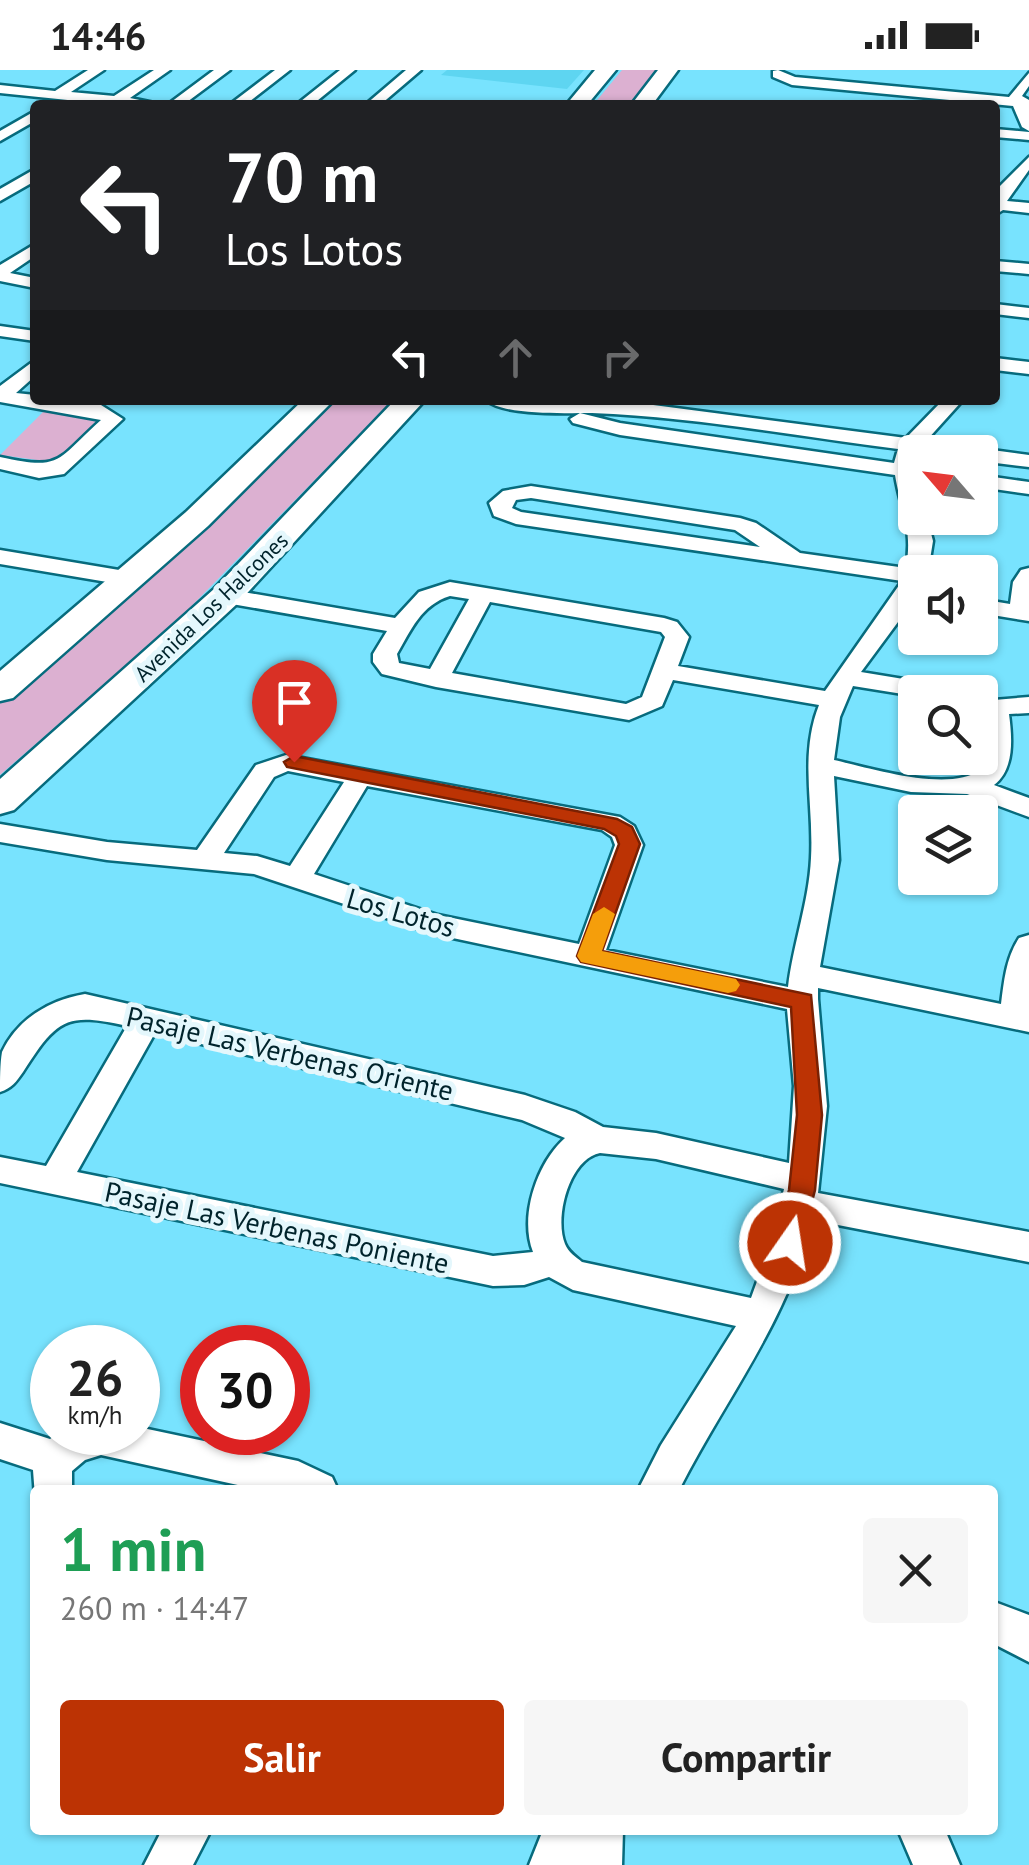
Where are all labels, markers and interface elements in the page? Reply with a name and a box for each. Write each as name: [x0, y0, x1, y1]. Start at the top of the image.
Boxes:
text: 14:46: [50, 11, 146, 60]
text: 70 m: [225, 131, 378, 221]
icon: left: [60, 140, 190, 270]
text: Los Lotos: [225, 219, 403, 277]
icon: left: [383, 330, 438, 385]
icon: ahead: [488, 330, 543, 385]
icon: right: [593, 330, 648, 385]
north arrow: [898, 435, 998, 535]
map controls: [898, 435, 998, 895]
street label: Avenida Los Halcones: [128, 526, 294, 688]
button: sound: [898, 555, 998, 655]
pin: [252, 660, 337, 763]
icon: arrive: [267, 675, 322, 730]
button: search: [898, 675, 998, 775]
button: layers: [898, 795, 998, 895]
street label: Los Lotos: [343, 879, 459, 945]
street label: Pasaje Las Verbenas Oriente: [123, 997, 457, 1109]
street label: Pasaje Las Verbenas Poniente: [102, 1172, 452, 1282]
position arrow: [738, 1191, 842, 1295]
speed limit sign: 30: [180, 1325, 310, 1455]
text: 26: [67, 1345, 123, 1410]
text: km/h: [68, 1399, 122, 1431]
text: 1 min: [60, 1510, 206, 1588]
button: close: [863, 1518, 968, 1623]
text: 260 m · 14:47: [60, 1587, 249, 1629]
button: Salir: [60, 1700, 504, 1815]
button: Compartir: [524, 1700, 968, 1815]

